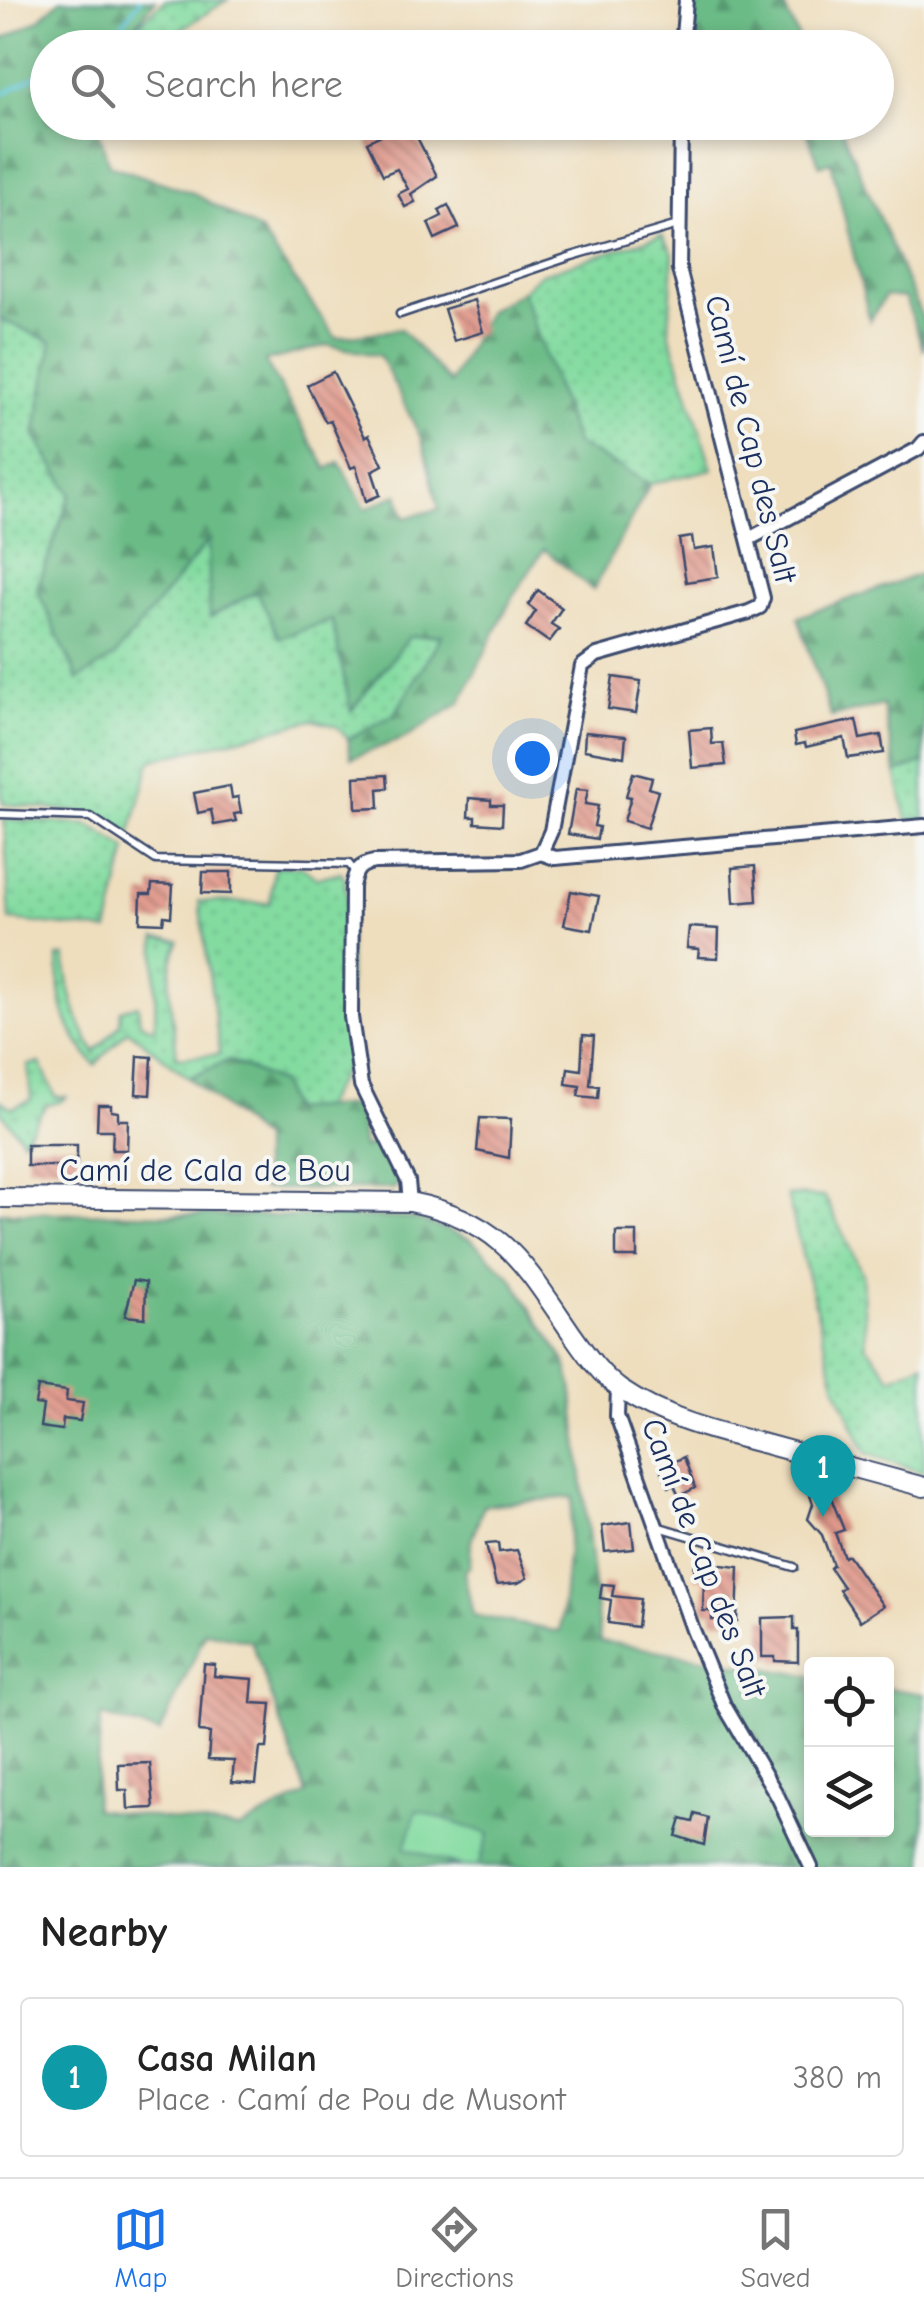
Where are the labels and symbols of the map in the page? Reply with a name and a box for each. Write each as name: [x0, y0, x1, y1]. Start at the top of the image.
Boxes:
street label: Camí de Cap des Salt: [697, 291, 805, 588]
your location: [507, 733, 558, 784]
street label: Camí de Cala de Bou: [59, 1152, 351, 1189]
street label: Camí de Cap des Salt: [634, 1413, 775, 1703]
pin: 1: [790, 1434, 856, 1517]

